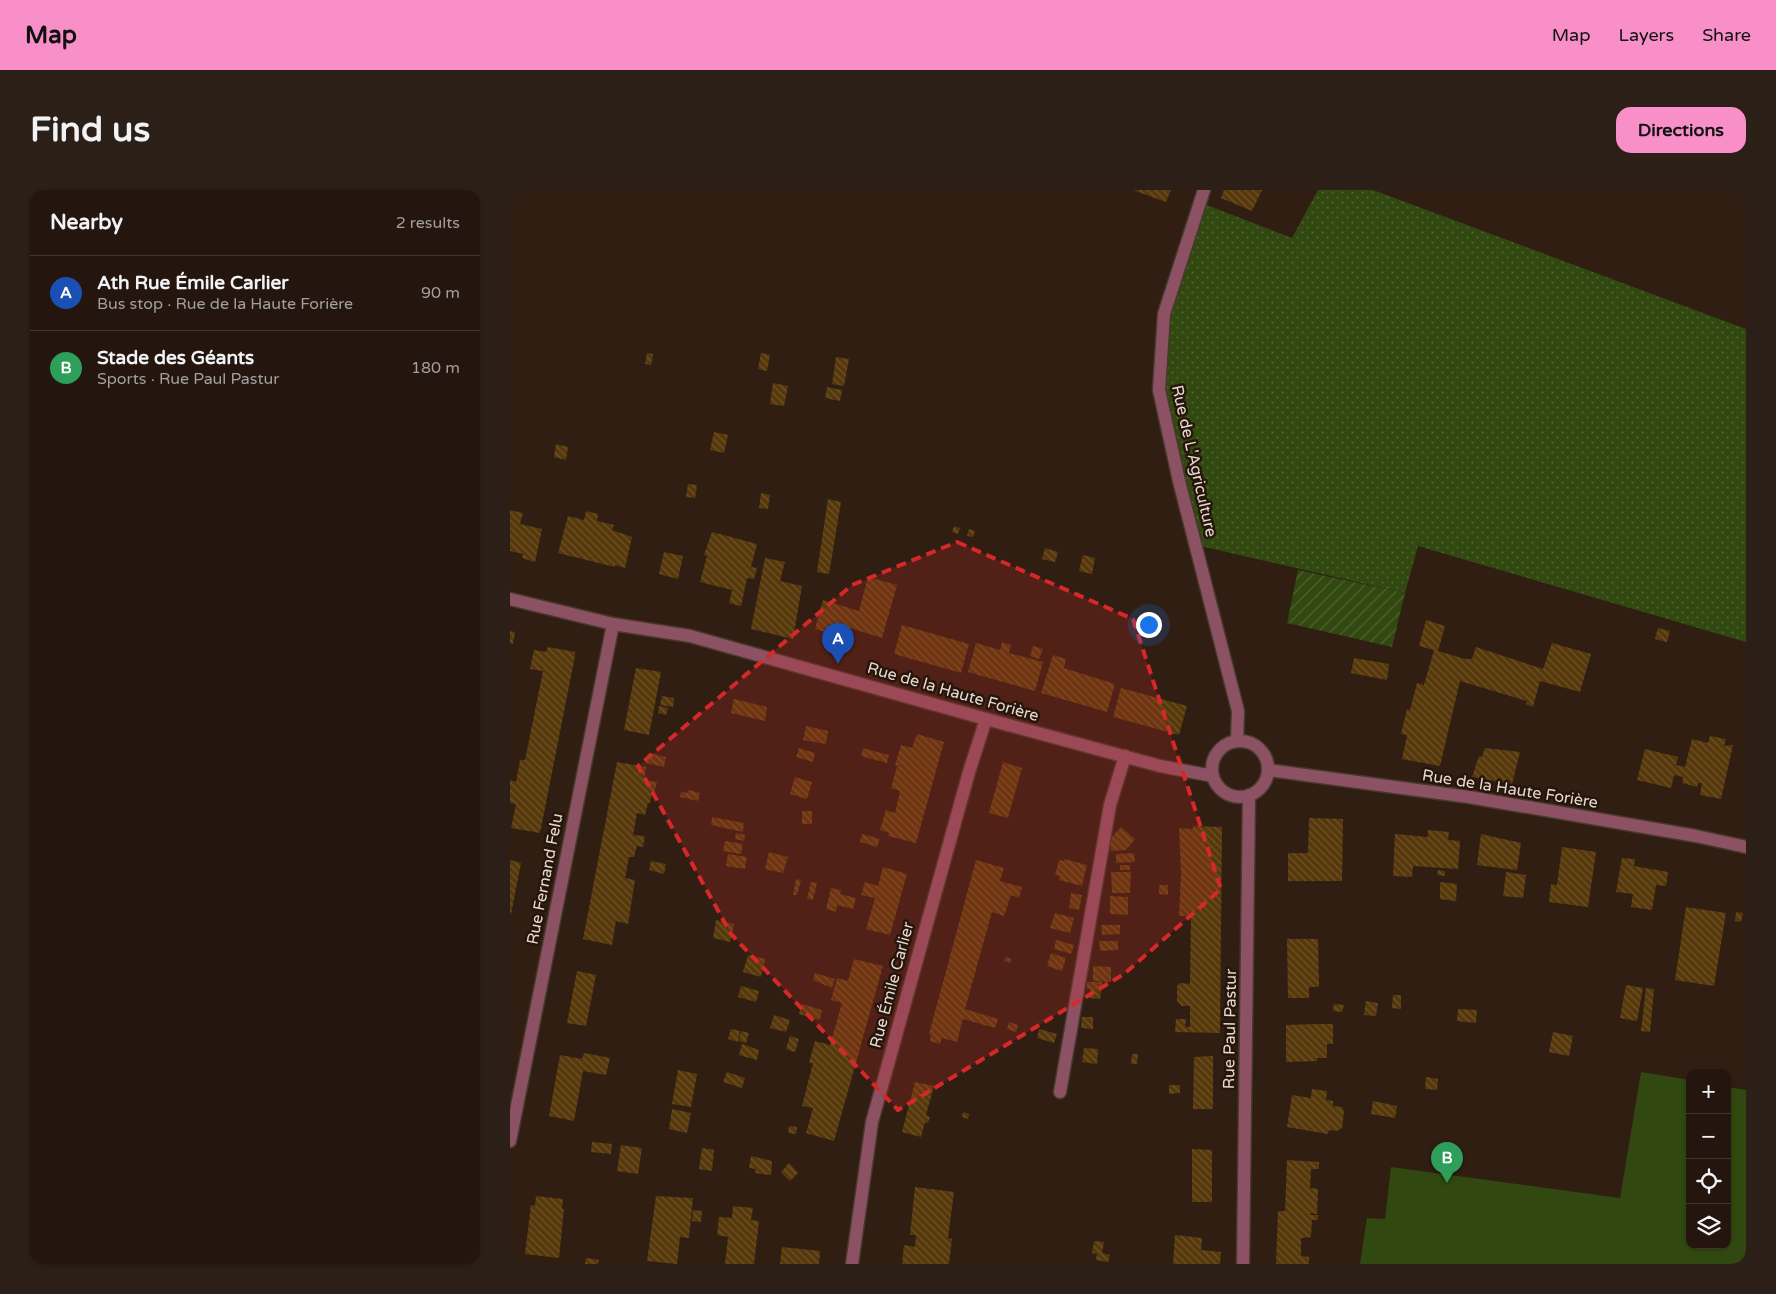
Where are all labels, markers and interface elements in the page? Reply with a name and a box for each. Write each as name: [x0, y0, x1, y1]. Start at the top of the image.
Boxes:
text: Map: [25, 21, 77, 50]
text: Map: [1552, 24, 1591, 46]
text: Layers: [1619, 24, 1674, 46]
text: Share: [1702, 24, 1751, 46]
button: Directions: [1616, 107, 1746, 153]
text: Find us: [30, 109, 150, 151]
text: Nearby: [50, 210, 123, 235]
text: 2 results: [396, 213, 460, 233]
text: Ath Rue Émile Carlier: [97, 272, 289, 294]
text: A: [60, 283, 72, 303]
text: 90 m: [421, 283, 460, 303]
text: Bus stop · Rue de la Haute Forière: [97, 294, 353, 314]
text: Stade des Géants: [97, 347, 254, 369]
text: B: [60, 358, 72, 378]
text: 180 m: [411, 358, 460, 378]
text: Sports · Rue Paul Pastur: [97, 369, 279, 389]
street label: Rue de L'Agriculture: [1167, 383, 1221, 539]
your location: [1136, 612, 1162, 638]
pin: A: [822, 623, 854, 664]
street label: Rue de la Haute Forière: [865, 658, 1041, 726]
street label: Rue de la Haute Forière: [1421, 765, 1599, 813]
street label: Rue Fernand Felu: [522, 812, 568, 946]
street label: Rue Émile Carlier: [866, 919, 919, 1050]
street label: Rue Paul Pastur: [1219, 968, 1241, 1089]
map controls: [1686, 1069, 1731, 1249]
button: +: [1686, 1069, 1731, 1114]
button: −: [1686, 1114, 1731, 1159]
pin: B: [1431, 1142, 1463, 1183]
button: locate: [1686, 1159, 1731, 1204]
button: layers: [1686, 1204, 1731, 1249]

